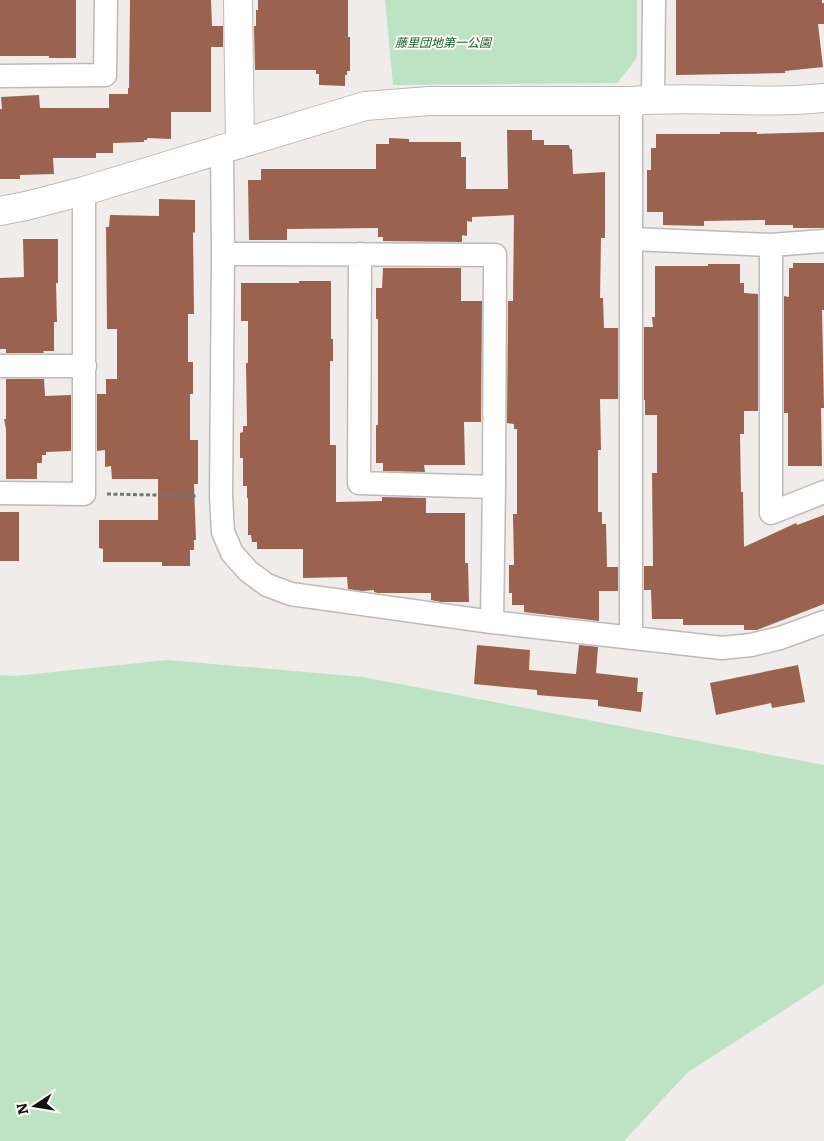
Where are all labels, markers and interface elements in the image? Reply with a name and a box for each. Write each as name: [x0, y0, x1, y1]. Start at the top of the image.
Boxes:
park label: 藤里団地第一公園: [395, 33, 493, 51]
north arrow: [10, 1081, 60, 1131]
text: N: [10, 1101, 32, 1117]

